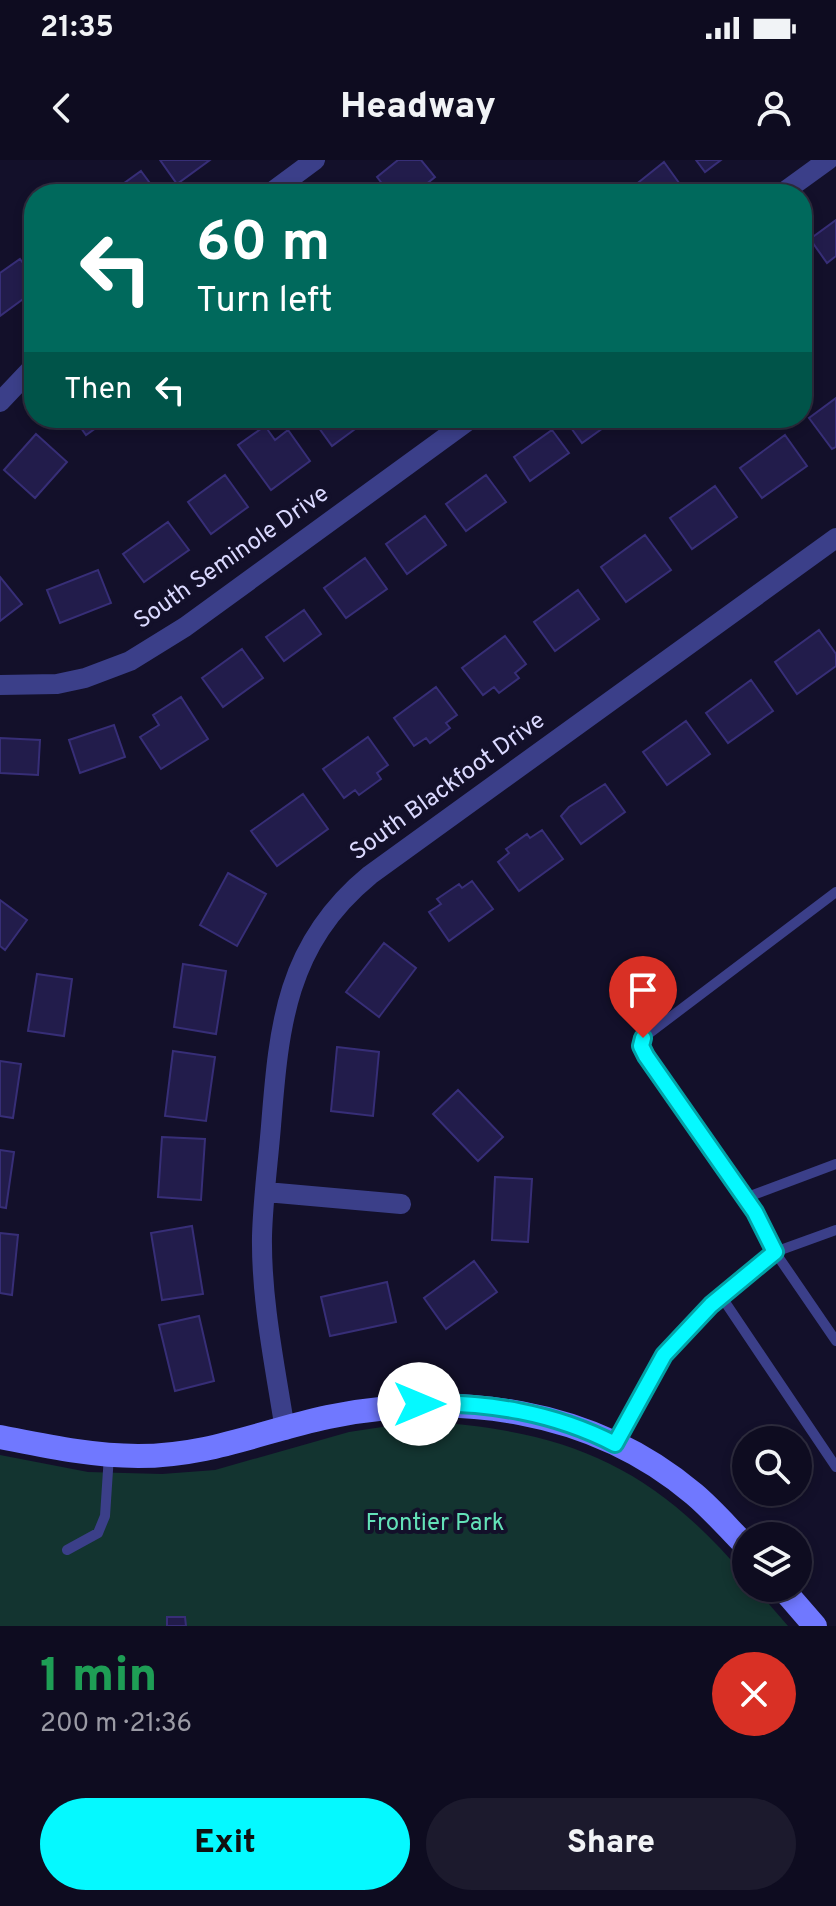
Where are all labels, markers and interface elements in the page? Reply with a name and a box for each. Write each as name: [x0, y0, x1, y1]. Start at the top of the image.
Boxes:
text: 21:35: [40, 10, 114, 47]
text: Headway: [340, 85, 496, 131]
icon: back: [40, 86, 84, 130]
icon: person: [752, 86, 796, 130]
text: 60 m: [196, 210, 330, 280]
icon: left: [64, 216, 168, 320]
text: Turn left: [196, 279, 333, 325]
icon: left: [148, 368, 192, 412]
text: Then: [64, 372, 132, 409]
street label: South Seminole Drive: [129, 479, 335, 637]
street label: South Blackfoot Drive: [345, 706, 551, 868]
pin: [609, 956, 677, 1038]
icon: arrive: [621, 968, 665, 1012]
position arrow: [377, 1362, 461, 1446]
map controls: [732, 1426, 812, 1602]
button: search: [732, 1426, 812, 1506]
park label: Frontier Park: [365, 1509, 505, 1539]
button: layers: [732, 1522, 812, 1602]
text: 1 min: [40, 1648, 157, 1708]
button: close: [712, 1652, 796, 1736]
text: 200 m · 21:36: [40, 1708, 192, 1741]
button: Exit: [40, 1798, 410, 1890]
button: Share: [426, 1798, 796, 1890]

